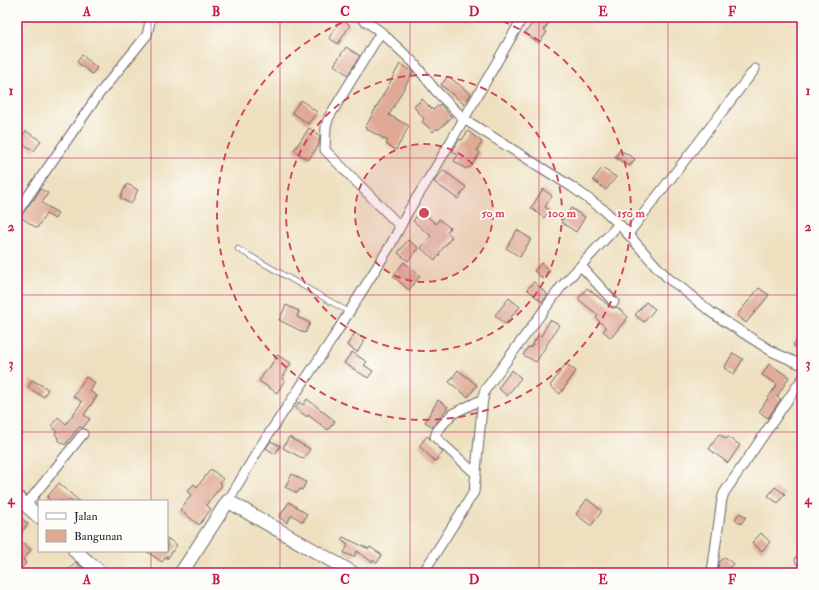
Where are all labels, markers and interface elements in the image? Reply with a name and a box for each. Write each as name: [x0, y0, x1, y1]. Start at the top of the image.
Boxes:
text: A: [82, 4, 92, 20]
text: B: [212, 4, 220, 20]
text: C: [340, 4, 350, 20]
text: D: [469, 4, 480, 20]
text: E: [598, 4, 608, 20]
text: F: [728, 4, 737, 20]
text: 1: [9, 83, 14, 99]
text: 1: [806, 83, 811, 99]
centre of rings: [417, 206, 431, 220]
text: 50 m: [481, 206, 505, 221]
text: 100 m: [548, 206, 577, 221]
text: 150 m: [617, 206, 645, 221]
text: 2: [8, 219, 15, 235]
text: 2: [805, 219, 812, 235]
text: 3: [9, 356, 14, 372]
text: 3: [806, 356, 811, 372]
text: 4: [6, 492, 15, 508]
text: 4: [803, 492, 812, 508]
legend: [38, 500, 168, 552]
text: Jalan: [73, 509, 98, 524]
text: Bangunan: [74, 529, 123, 544]
text: A: [82, 572, 92, 588]
text: B: [212, 572, 220, 588]
text: C: [340, 572, 350, 588]
text: D: [469, 572, 480, 588]
text: E: [598, 572, 608, 588]
text: F: [728, 572, 737, 588]

